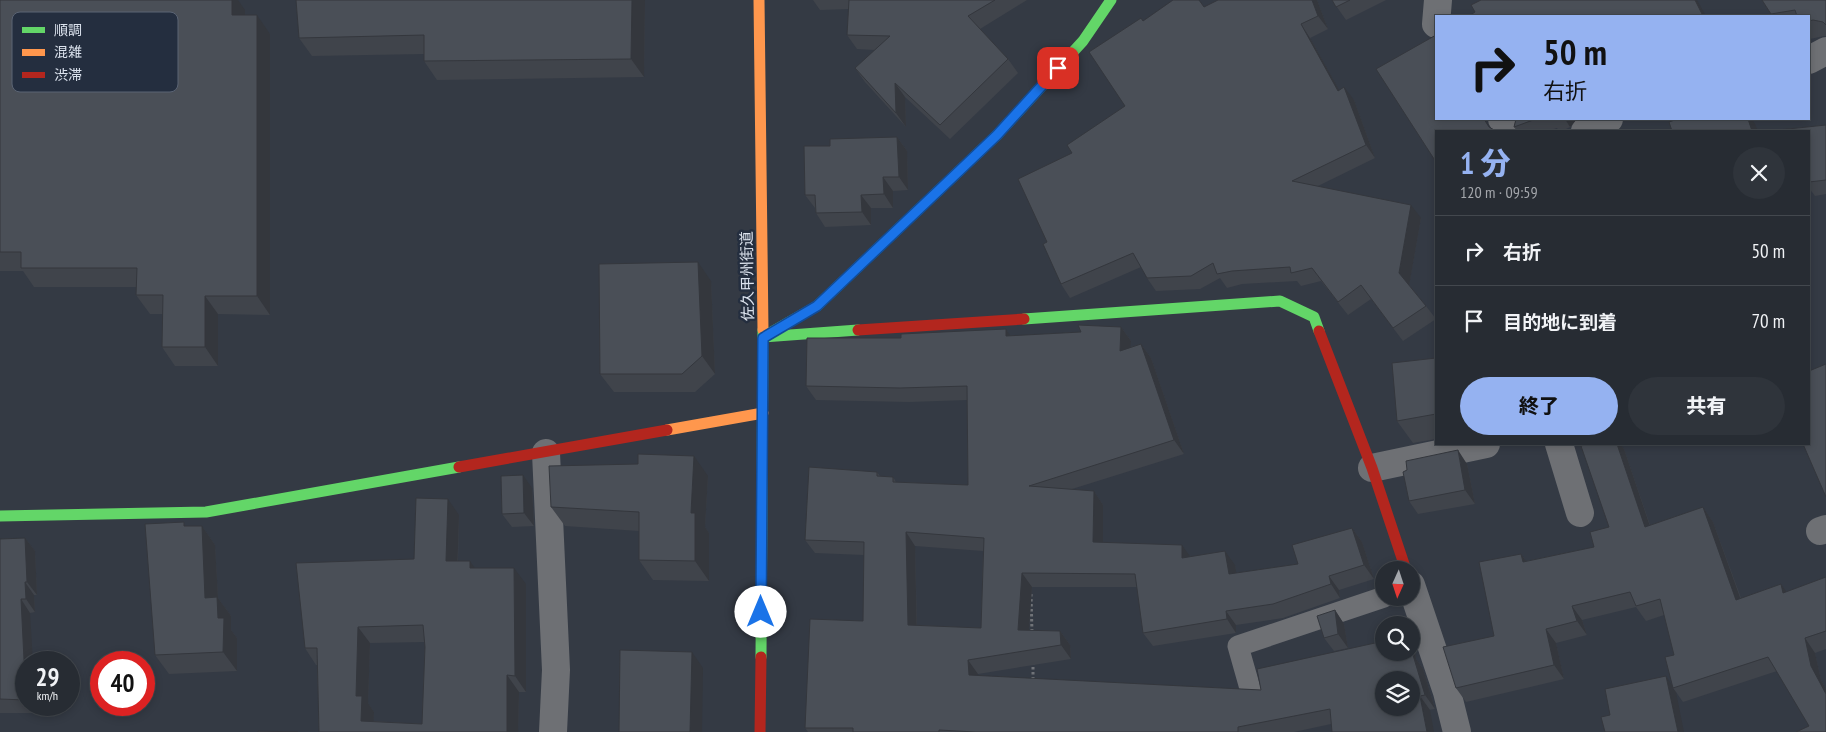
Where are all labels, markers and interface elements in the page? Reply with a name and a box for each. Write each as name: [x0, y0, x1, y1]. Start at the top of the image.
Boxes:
legend: [12, 12, 178, 92]
text: 順調: [54, 21, 82, 39]
text: 50 m: [1543, 29, 1607, 75]
icon: right: [1460, 35, 1525, 100]
text: 混雑: [54, 43, 82, 61]
pin: [1037, 47, 1079, 89]
icon: arrive: [1044, 54, 1072, 82]
text: 渋滞: [54, 66, 82, 84]
text: 右折: [1543, 77, 1587, 105]
text: 1 分: [1460, 143, 1511, 182]
button: close: [1733, 147, 1785, 199]
text: 120 m · 09:59: [1460, 182, 1538, 202]
street label: 佐久甲州街道: [737, 231, 757, 321]
icon: right: [1460, 237, 1488, 265]
text: 50 m: [1752, 239, 1785, 263]
text: 右折: [1503, 240, 1541, 264]
icon: arrive: [1460, 307, 1488, 335]
text: 70 m: [1752, 309, 1785, 333]
text: 目的地に到着: [1503, 310, 1617, 334]
button: 終了: [1460, 377, 1618, 435]
button: 共有: [1628, 377, 1785, 435]
north arrow: [1375, 561, 1420, 606]
map controls: [1375, 561, 1420, 716]
position arrow: [734, 585, 786, 637]
button: search: [1375, 616, 1420, 661]
speed limit sign: 40: [90, 651, 155, 716]
text: 29: [36, 661, 59, 693]
button: layers: [1375, 671, 1420, 716]
text: km/h: [37, 688, 58, 703]

